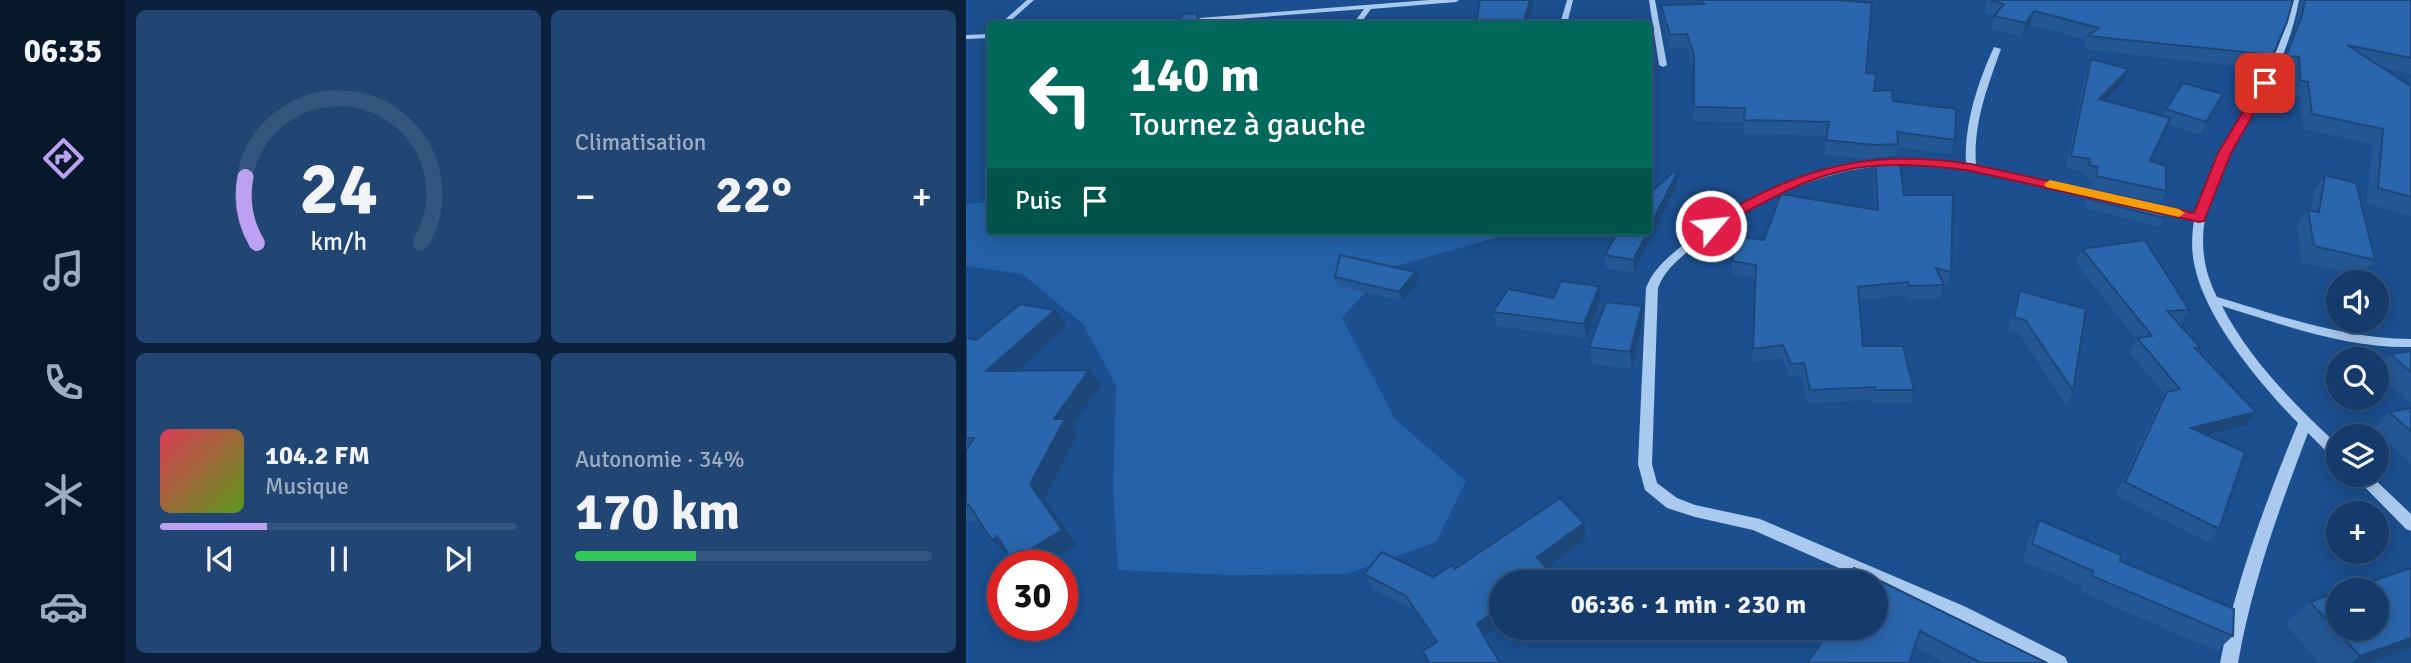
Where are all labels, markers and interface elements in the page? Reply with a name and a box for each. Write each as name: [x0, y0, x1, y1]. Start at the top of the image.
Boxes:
text: 06:35: [24, 32, 102, 71]
text: 140 m: [1130, 45, 1260, 105]
icon: left: [1015, 49, 1106, 140]
pin: [2235, 53, 2295, 113]
icon: arrive: [2246, 64, 2284, 102]
text: Tournez à gauche: [1130, 105, 1366, 144]
text: Climatisation: [575, 128, 706, 157]
icon: directions: [39, 134, 88, 183]
text: 24: [299, 145, 378, 234]
text: 22°: [715, 163, 792, 227]
text: −: [575, 173, 596, 220]
text: +: [911, 173, 932, 220]
icon: arrive: [1076, 182, 1114, 220]
text: Puis: [1015, 185, 1062, 217]
position arrow: [1674, 189, 1748, 263]
text: km/h: [310, 225, 367, 256]
icon: music: [39, 246, 88, 295]
map controls: [2326, 270, 2389, 641]
button: sound: [2326, 270, 2389, 333]
button: search: [2326, 347, 2389, 410]
icon: phone: [39, 358, 88, 407]
button: layers: [2326, 424, 2389, 487]
text: 104.2 FM: [265, 440, 370, 472]
text: Autonomie · 34%: [575, 445, 745, 474]
icon: climate: [39, 470, 88, 519]
text: Musique: [265, 472, 349, 501]
text: 170 km: [575, 480, 740, 544]
button: +: [2326, 501, 2389, 564]
icon: previous: [201, 540, 239, 578]
icon: pause: [320, 540, 358, 578]
icon: next: [439, 540, 477, 578]
speed limit sign: 30: [987, 550, 1078, 641]
button: −: [2326, 578, 2389, 641]
icon: car: [39, 582, 88, 631]
text: 06:36 · 1 min · 230 m: [1571, 589, 1806, 621]

